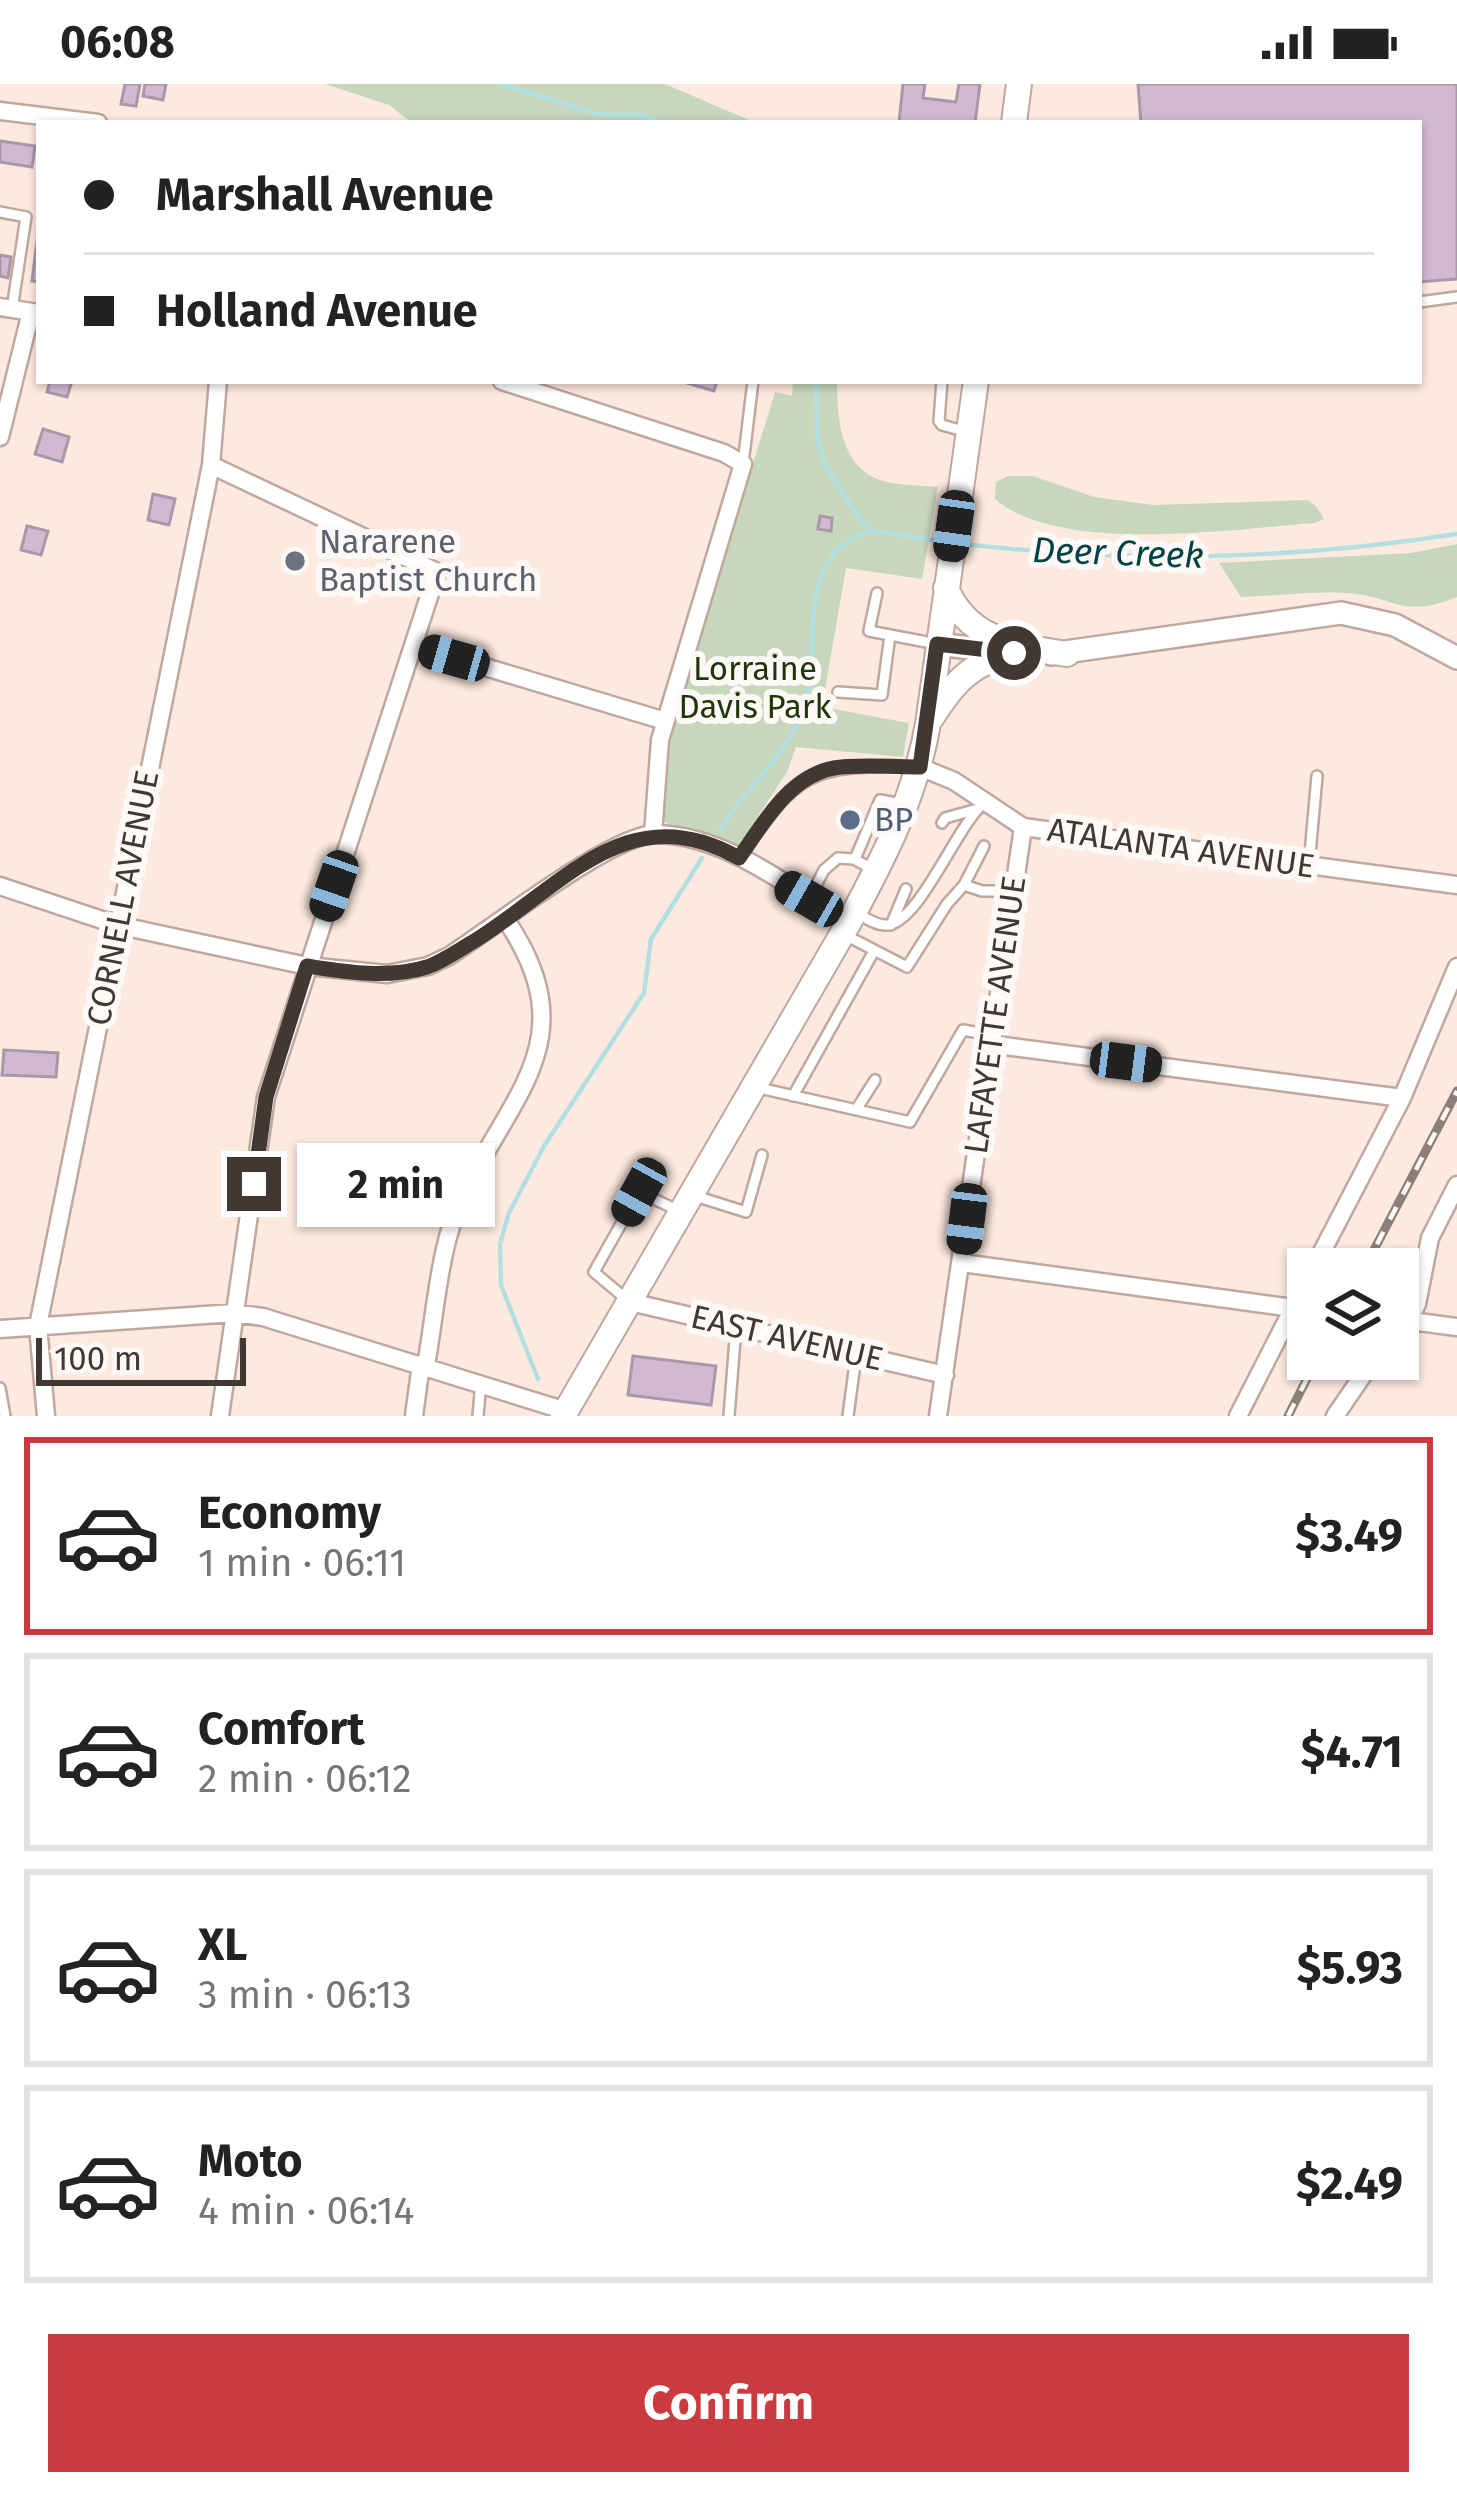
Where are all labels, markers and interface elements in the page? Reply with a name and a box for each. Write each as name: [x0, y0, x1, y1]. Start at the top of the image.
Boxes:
text: 06:08: [60, 15, 175, 69]
text: Marshall Avenue: [156, 168, 494, 222]
text: Holland Avenue: [156, 284, 478, 338]
car: [931, 488, 977, 564]
place label: Nararene Baptist Church: [319, 522, 537, 600]
water label: Deer Creek: [1031, 528, 1205, 578]
marker: Nararene Baptist Church: [282, 548, 308, 574]
route start: [987, 626, 1041, 680]
car: [414, 631, 494, 685]
park label: Lorraine Davis Park: [678, 649, 832, 727]
street label: CORNELL AVENUE: [79, 767, 167, 1029]
place label: BP: [874, 800, 913, 840]
marker: BP: [837, 807, 863, 833]
street label: ATALANTA AVENUE: [1045, 809, 1317, 887]
car: [305, 846, 363, 926]
car: [769, 865, 849, 933]
street label: LAFAYETTE AVENUE: [956, 874, 1034, 1156]
car: [1088, 1040, 1164, 1084]
callout: 2 min: [296, 1142, 494, 1226]
car: [606, 1152, 672, 1232]
route end: [227, 1157, 281, 1211]
text: 2 min: [348, 1162, 444, 1208]
car: [945, 1181, 989, 1257]
map controls: [1287, 1248, 1419, 1380]
button: layers: [1287, 1248, 1419, 1380]
street label: EAST AVENUE: [687, 1296, 887, 1380]
scale bar: [36, 1332, 246, 1385]
text: 100 m: [54, 1339, 142, 1379]
icon: car: [54, 1482, 162, 1590]
text: Economy: [198, 1486, 381, 1540]
text: $3.49: [1295, 1509, 1403, 1563]
text: 1 min · 06:11: [198, 1540, 406, 1586]
icon: car: [54, 1698, 162, 1806]
text: Comfort: [198, 1702, 365, 1756]
text: $4.71: [1301, 1725, 1403, 1779]
text: 2 min · 06:12: [198, 1756, 412, 1802]
icon: car: [54, 1914, 162, 2022]
text: XL: [198, 1918, 247, 1972]
text: $5.93: [1297, 1941, 1403, 1995]
text: 3 min · 06:13: [198, 1972, 412, 2018]
icon: car: [54, 2130, 162, 2238]
text: Moto: [198, 2134, 303, 2188]
text: $2.49: [1296, 2157, 1403, 2211]
text: 4 min · 06:14: [198, 2188, 414, 2234]
button: Confirm: [48, 2334, 1409, 2472]

